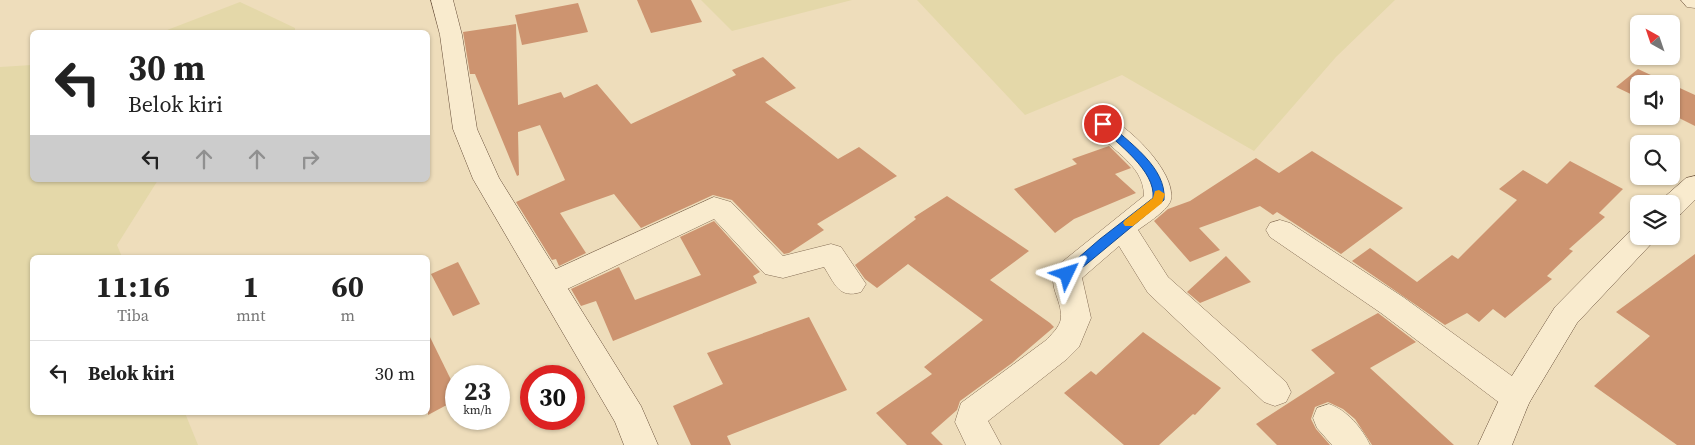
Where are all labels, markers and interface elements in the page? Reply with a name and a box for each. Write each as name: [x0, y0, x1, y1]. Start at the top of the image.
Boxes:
north arrow: [1630, 15, 1680, 65]
map controls: [1630, 15, 1680, 245]
text: 30 m: [128, 44, 205, 92]
icon: left: [45, 50, 110, 115]
button: sound: [1630, 75, 1680, 125]
text: Belok kiri: [128, 89, 223, 119]
pin: [1082, 103, 1124, 145]
icon: arrive: [1089, 110, 1117, 138]
button: search: [1630, 135, 1680, 185]
icon: left: [137, 145, 165, 173]
icon: ahead: [190, 145, 218, 173]
icon: ahead: [243, 145, 271, 173]
icon: right: [296, 145, 324, 173]
button: layers: [1630, 195, 1680, 245]
position arrow: [1040, 247, 1092, 299]
text: 11:16: [96, 266, 170, 307]
text: 1: [243, 266, 259, 307]
text: 60: [331, 266, 364, 307]
text: Tiba: [117, 304, 149, 326]
text: mnt: [236, 304, 265, 326]
text: m: [340, 304, 355, 326]
icon: left: [45, 359, 73, 387]
text: Belok kiri: [88, 360, 175, 386]
text: 30 m: [374, 360, 415, 386]
speed limit sign: 30: [520, 365, 585, 430]
text: 23: [464, 374, 491, 408]
text: km/h: [463, 402, 492, 418]

